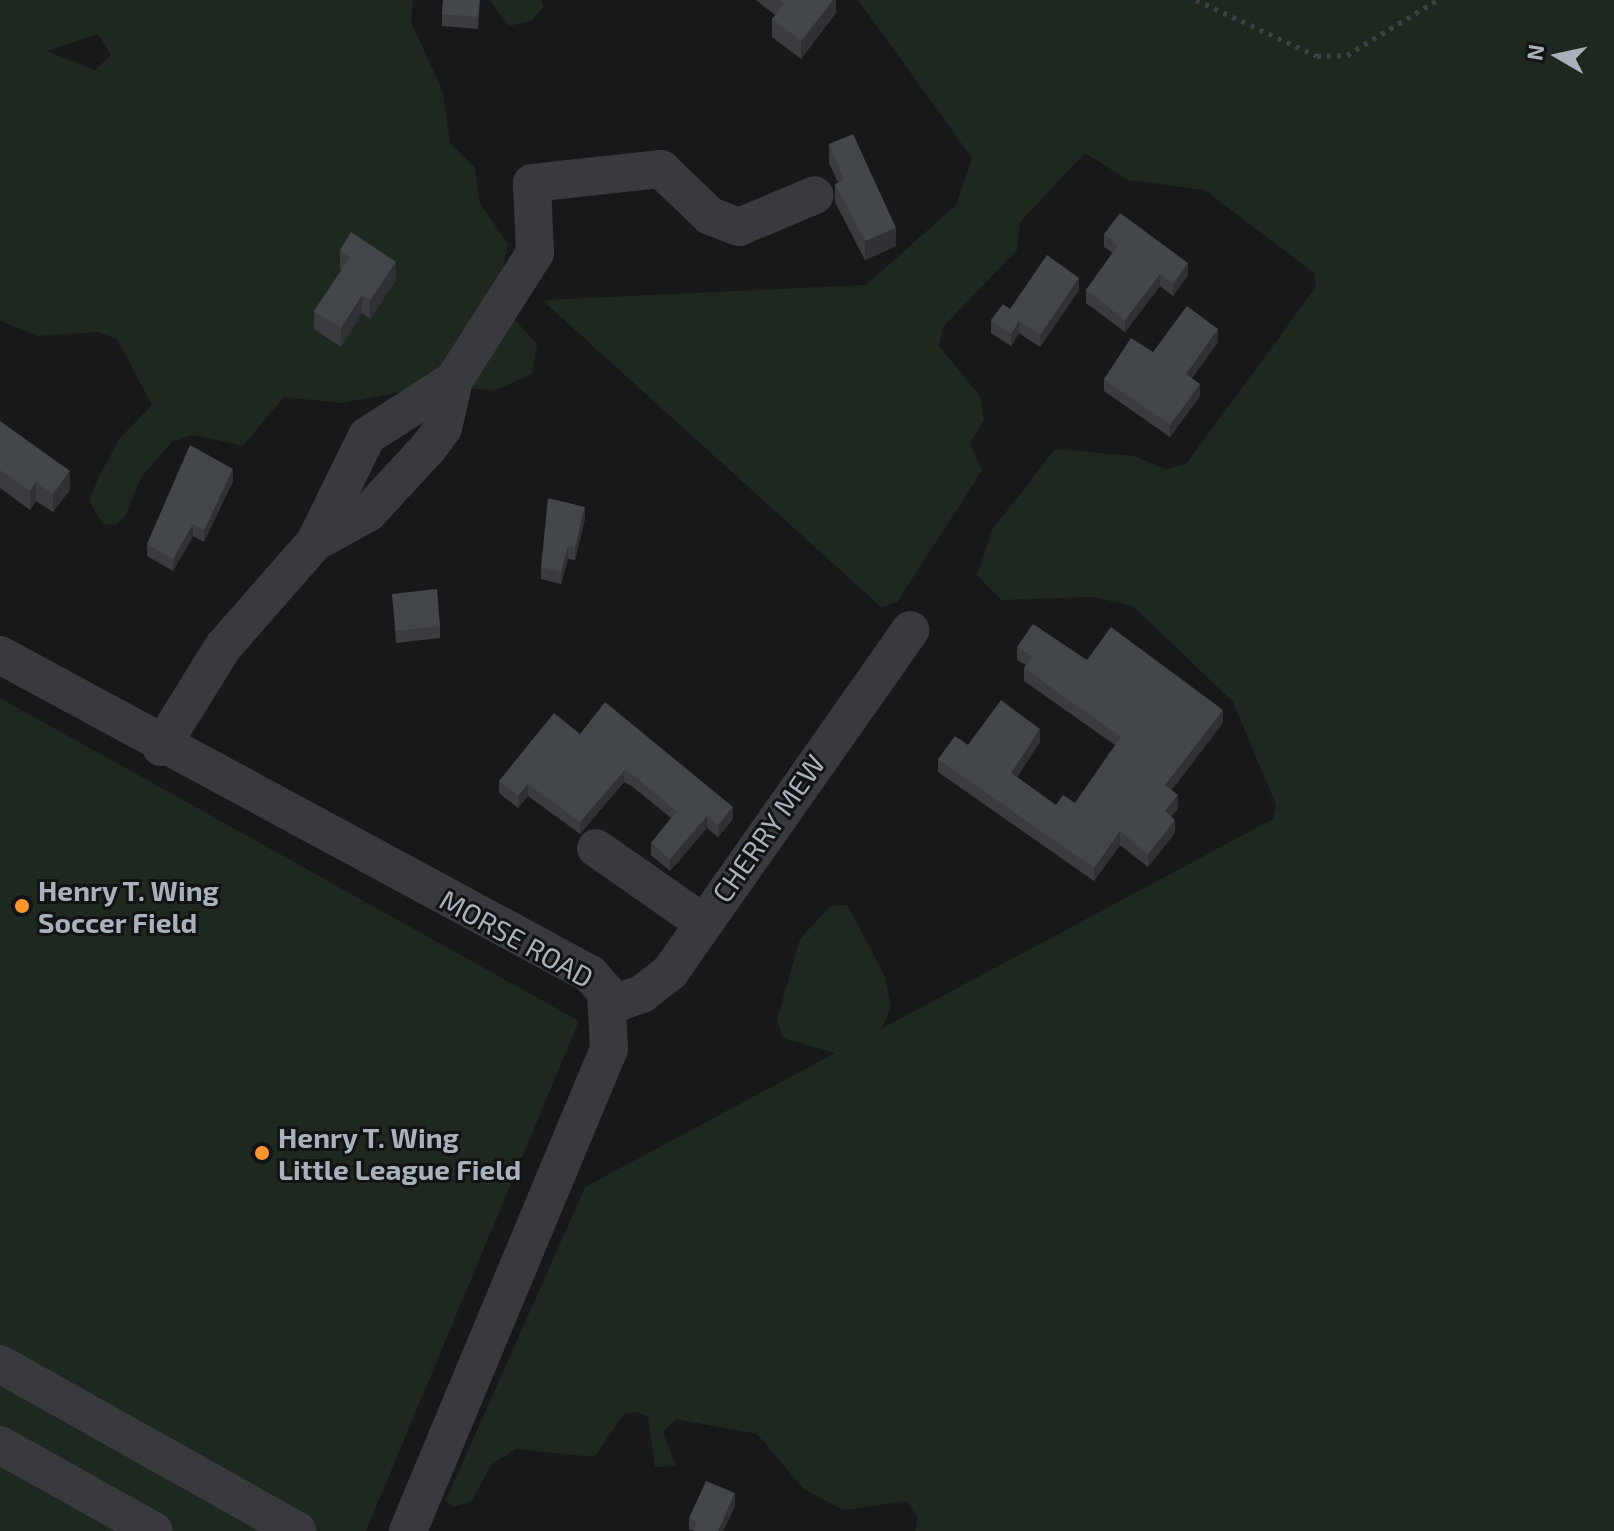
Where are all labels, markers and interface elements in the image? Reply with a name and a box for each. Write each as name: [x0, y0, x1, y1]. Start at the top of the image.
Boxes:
north arrow: [1518, 16, 1598, 96]
text: N: [1520, 42, 1548, 62]
street label: CHERRY MEW: [704, 747, 832, 909]
place label: Henry T. Wing Soccer Field: [38, 873, 220, 939]
street label: MORSE ROAD: [434, 882, 600, 994]
marker: Henry T. Wing Soccer Field: [13, 897, 31, 915]
place label: Henry T. Wing Little League Field: [278, 1120, 521, 1186]
marker: Henry T. Wing Little League Field: [253, 1144, 271, 1162]

